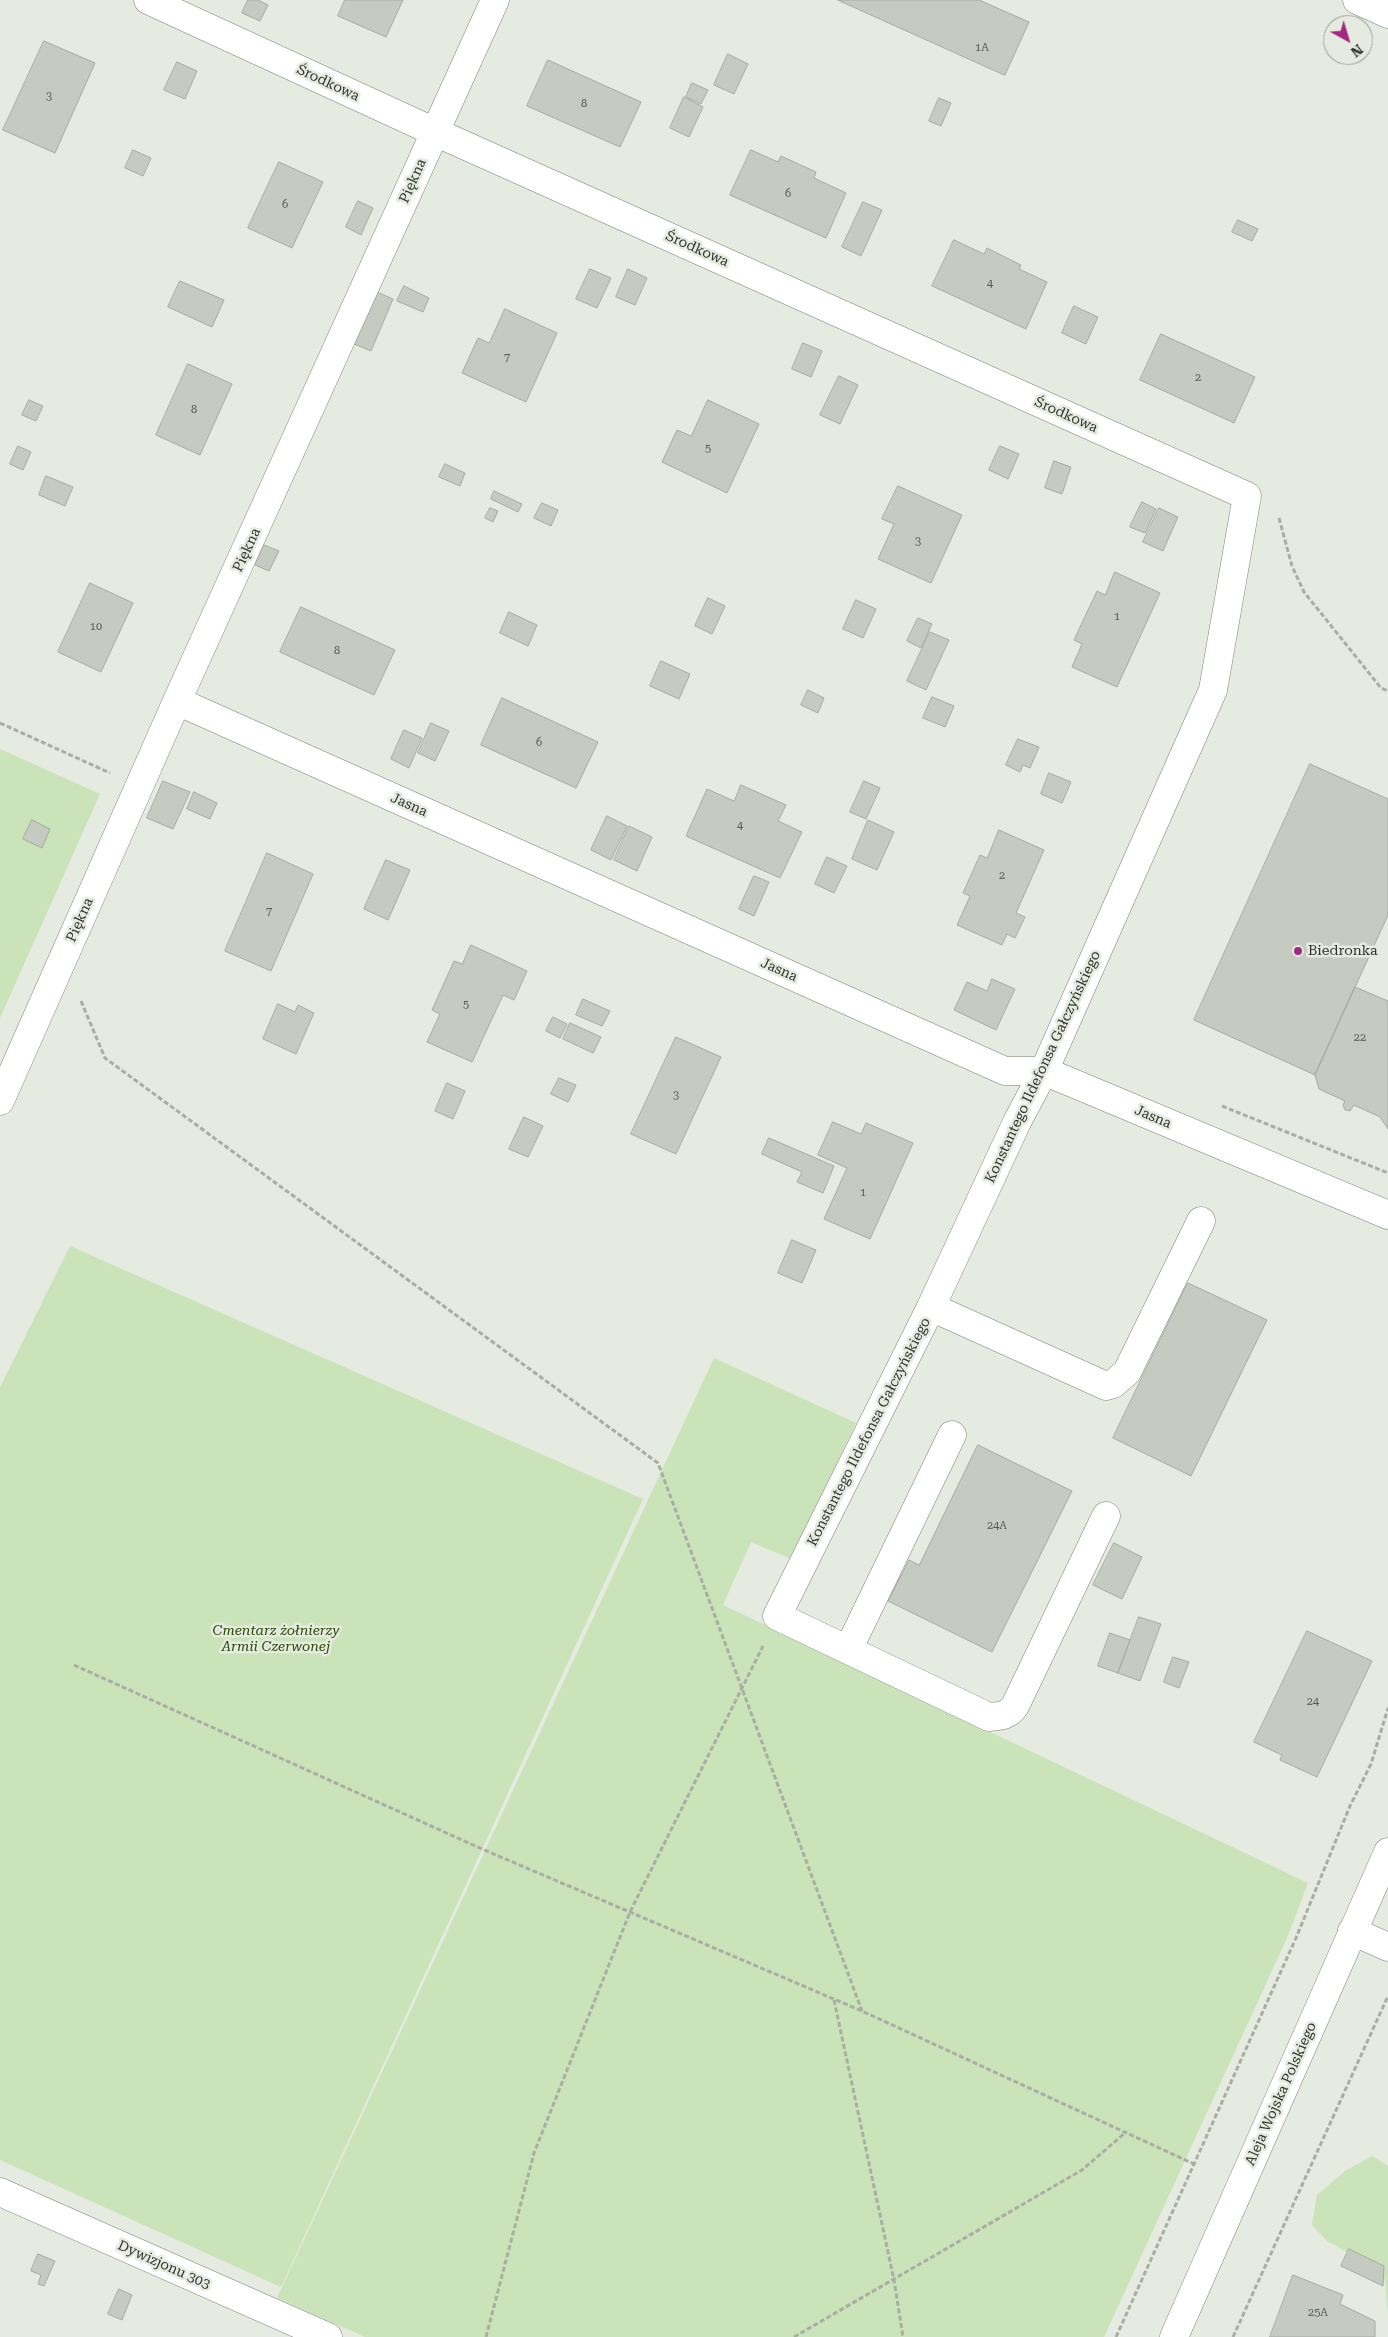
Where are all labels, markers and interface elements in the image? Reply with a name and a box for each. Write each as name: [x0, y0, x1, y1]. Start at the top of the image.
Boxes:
north arrow: [1323, 15, 1373, 65]
house number: 1A: [975, 41, 989, 55]
text: N: [1348, 41, 1366, 60]
street label: Środkowa: [294, 61, 362, 105]
house number: 3: [46, 90, 52, 104]
house number: 8: [581, 97, 587, 111]
street label: Piękna: [396, 156, 430, 206]
house number: 6: [785, 187, 791, 201]
house number: 6: [282, 198, 288, 212]
street label: Środkowa: [663, 228, 731, 270]
house number: 4: [987, 277, 993, 291]
house number: 7: [504, 351, 510, 365]
house number: 2: [1195, 371, 1201, 385]
street label: Środkowa: [1032, 394, 1100, 436]
house number: 8: [191, 403, 197, 417]
house number: 5: [705, 442, 711, 456]
street label: Piękna: [230, 525, 264, 575]
house number: 3: [915, 535, 921, 549]
house number: 1: [1114, 610, 1120, 624]
house number: 10: [90, 620, 102, 634]
house number: 8: [334, 644, 340, 658]
house number: 6: [536, 736, 542, 750]
street label: Jasna: [388, 790, 430, 820]
house number: 4: [737, 819, 743, 833]
house number: 2: [999, 869, 1005, 883]
street label: Piękna: [63, 895, 97, 945]
house number: 7: [266, 905, 272, 919]
place label: Biedronka: [1308, 943, 1378, 959]
marker: Biedronka: [1292, 945, 1304, 957]
street label: Konstantego Ildefonsa Gałczyńskiego: [982, 948, 1104, 1186]
street label: Jasna: [758, 955, 800, 985]
house number: 5: [463, 998, 469, 1012]
house number: 22: [1354, 1031, 1366, 1045]
house number: 3: [673, 1089, 679, 1103]
street label: Jasna: [1132, 1102, 1174, 1132]
house number: 1: [860, 1186, 866, 1200]
street label: Konstantego Ildefonsa Gałczyńskiego: [804, 1315, 934, 1549]
house number: 24A: [987, 1519, 1007, 1533]
park label: Cmentarz żołnierzy Armii Czerwonej: [213, 1623, 339, 1655]
house number: 24: [1307, 1695, 1319, 1709]
street label: Aleja Wojska Polskiego: [1242, 2020, 1320, 2168]
street label: Dywizjonu 303: [115, 2237, 213, 2293]
house number: 25A: [1308, 2306, 1328, 2320]

